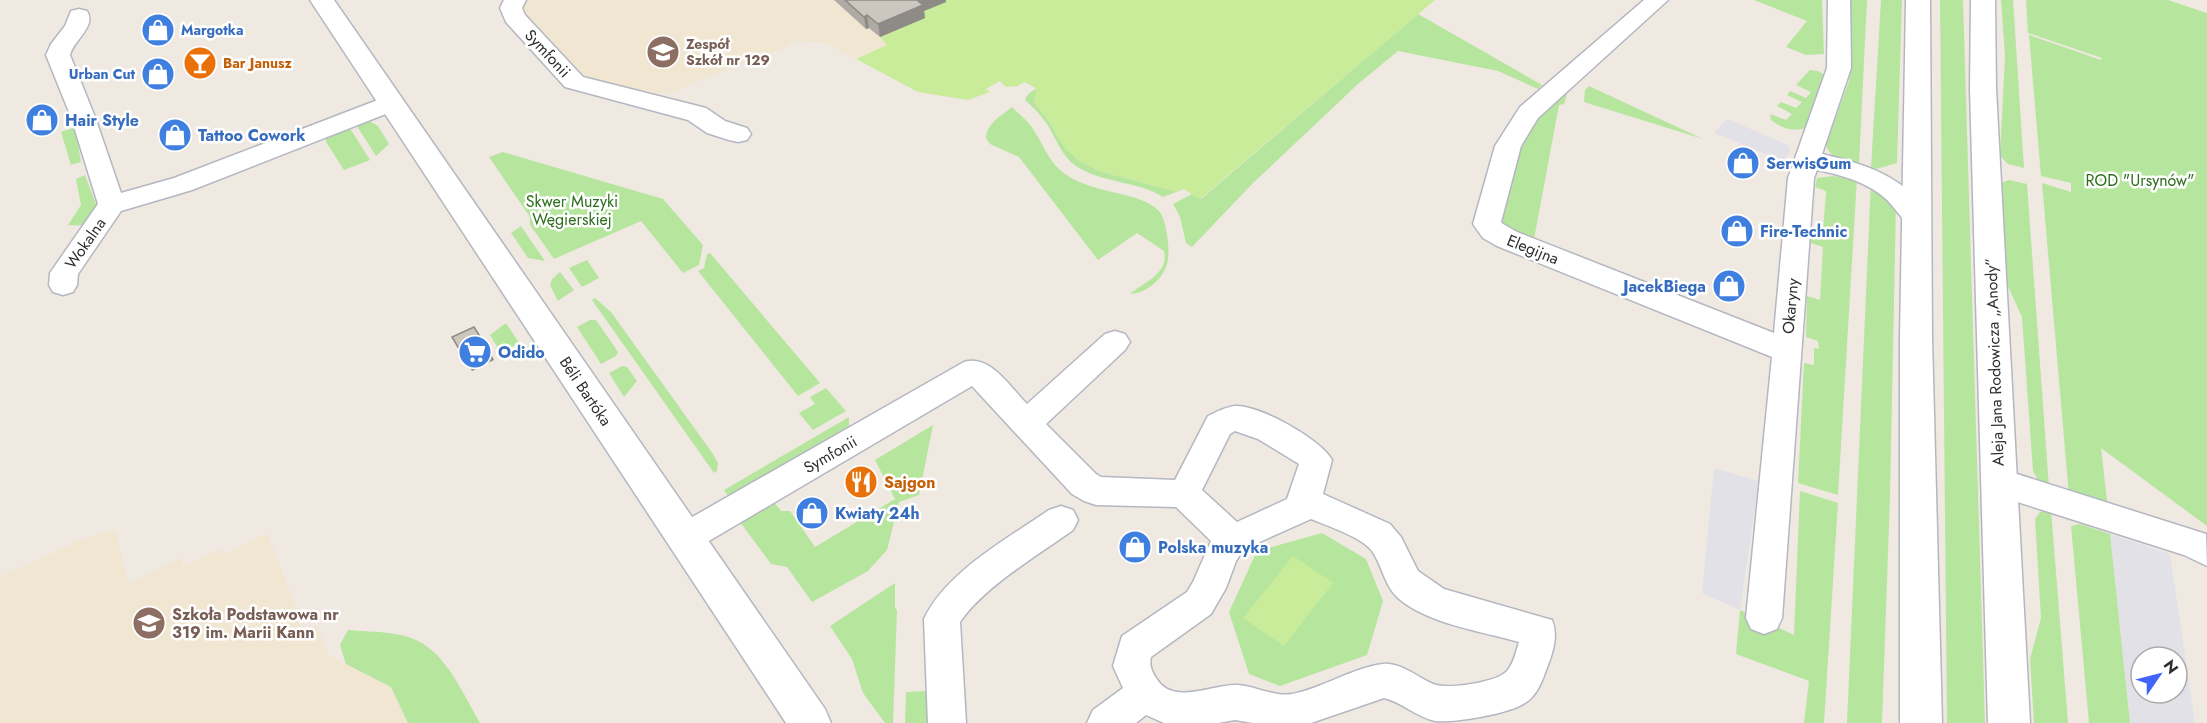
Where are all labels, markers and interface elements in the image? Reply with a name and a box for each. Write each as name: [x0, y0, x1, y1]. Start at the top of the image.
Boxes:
shop icon: Margotka: [140, 12, 176, 48]
place label: Margotka: [181, 20, 243, 40]
street label: Symfonii: [519, 24, 576, 83]
school or university icon: Zespół Szkół nr 129: [645, 34, 681, 70]
place label: Zespół Szkół nr 129: [686, 34, 770, 70]
bar icon: Bar Janusz: [182, 45, 218, 81]
place label: Bar Janusz: [223, 53, 292, 73]
shop icon: Urban Cut: [140, 56, 176, 92]
place label: Urban Cut: [69, 64, 136, 84]
shop icon: Hair Style: [24, 102, 60, 138]
place label: Hair Style: [65, 109, 139, 132]
shop icon: Tattoo Cowork: [157, 117, 193, 153]
place label: Tattoo Cowork: [198, 124, 306, 147]
shop icon: SerwisGum: [1725, 145, 1761, 181]
place label: SerwisGum: [1766, 152, 1851, 175]
park label: ROD "Ursynów": [2086, 169, 2194, 192]
park label: Skwer Muzyki Węgierskiej: [526, 190, 618, 231]
street label: Wokalna: [59, 213, 111, 274]
shop icon: Fire-Technic: [1719, 213, 1755, 249]
place label: Fire-Technic: [1760, 220, 1847, 243]
street label: Elegijna: [1503, 229, 1562, 270]
street label: Aleja Jana Rodowicza „Anody”: [1979, 257, 2010, 466]
shop icon: JacekBiega: [1711, 268, 1747, 304]
place label: JacekBiega: [1620, 275, 1706, 298]
street label: Okaryny: [1777, 276, 1804, 335]
supermarket icon: Odido: [457, 334, 493, 370]
place label: Odido: [498, 341, 545, 364]
street label: Béli Bartóka: [554, 352, 617, 431]
street label: Symfonii: [799, 430, 861, 479]
restaurant icon: Sajgon: [843, 464, 879, 500]
place label: Sajgon: [884, 471, 935, 494]
shop icon: Kwiaty 24h: [794, 495, 830, 531]
place label: Kwiaty 24h: [835, 502, 920, 525]
shop icon: Polska muzyka: [1117, 529, 1153, 565]
place label: Polska muzyka: [1158, 536, 1268, 559]
place label: Szkoła Podstawowa nr 319 im. Marii Kann: [172, 603, 339, 644]
school or university icon: Szkoła Podstawowa nr 319 im. Marii Kann: [131, 605, 167, 641]
north arrow: [2129, 645, 2189, 705]
text: N: [2158, 655, 2184, 678]

